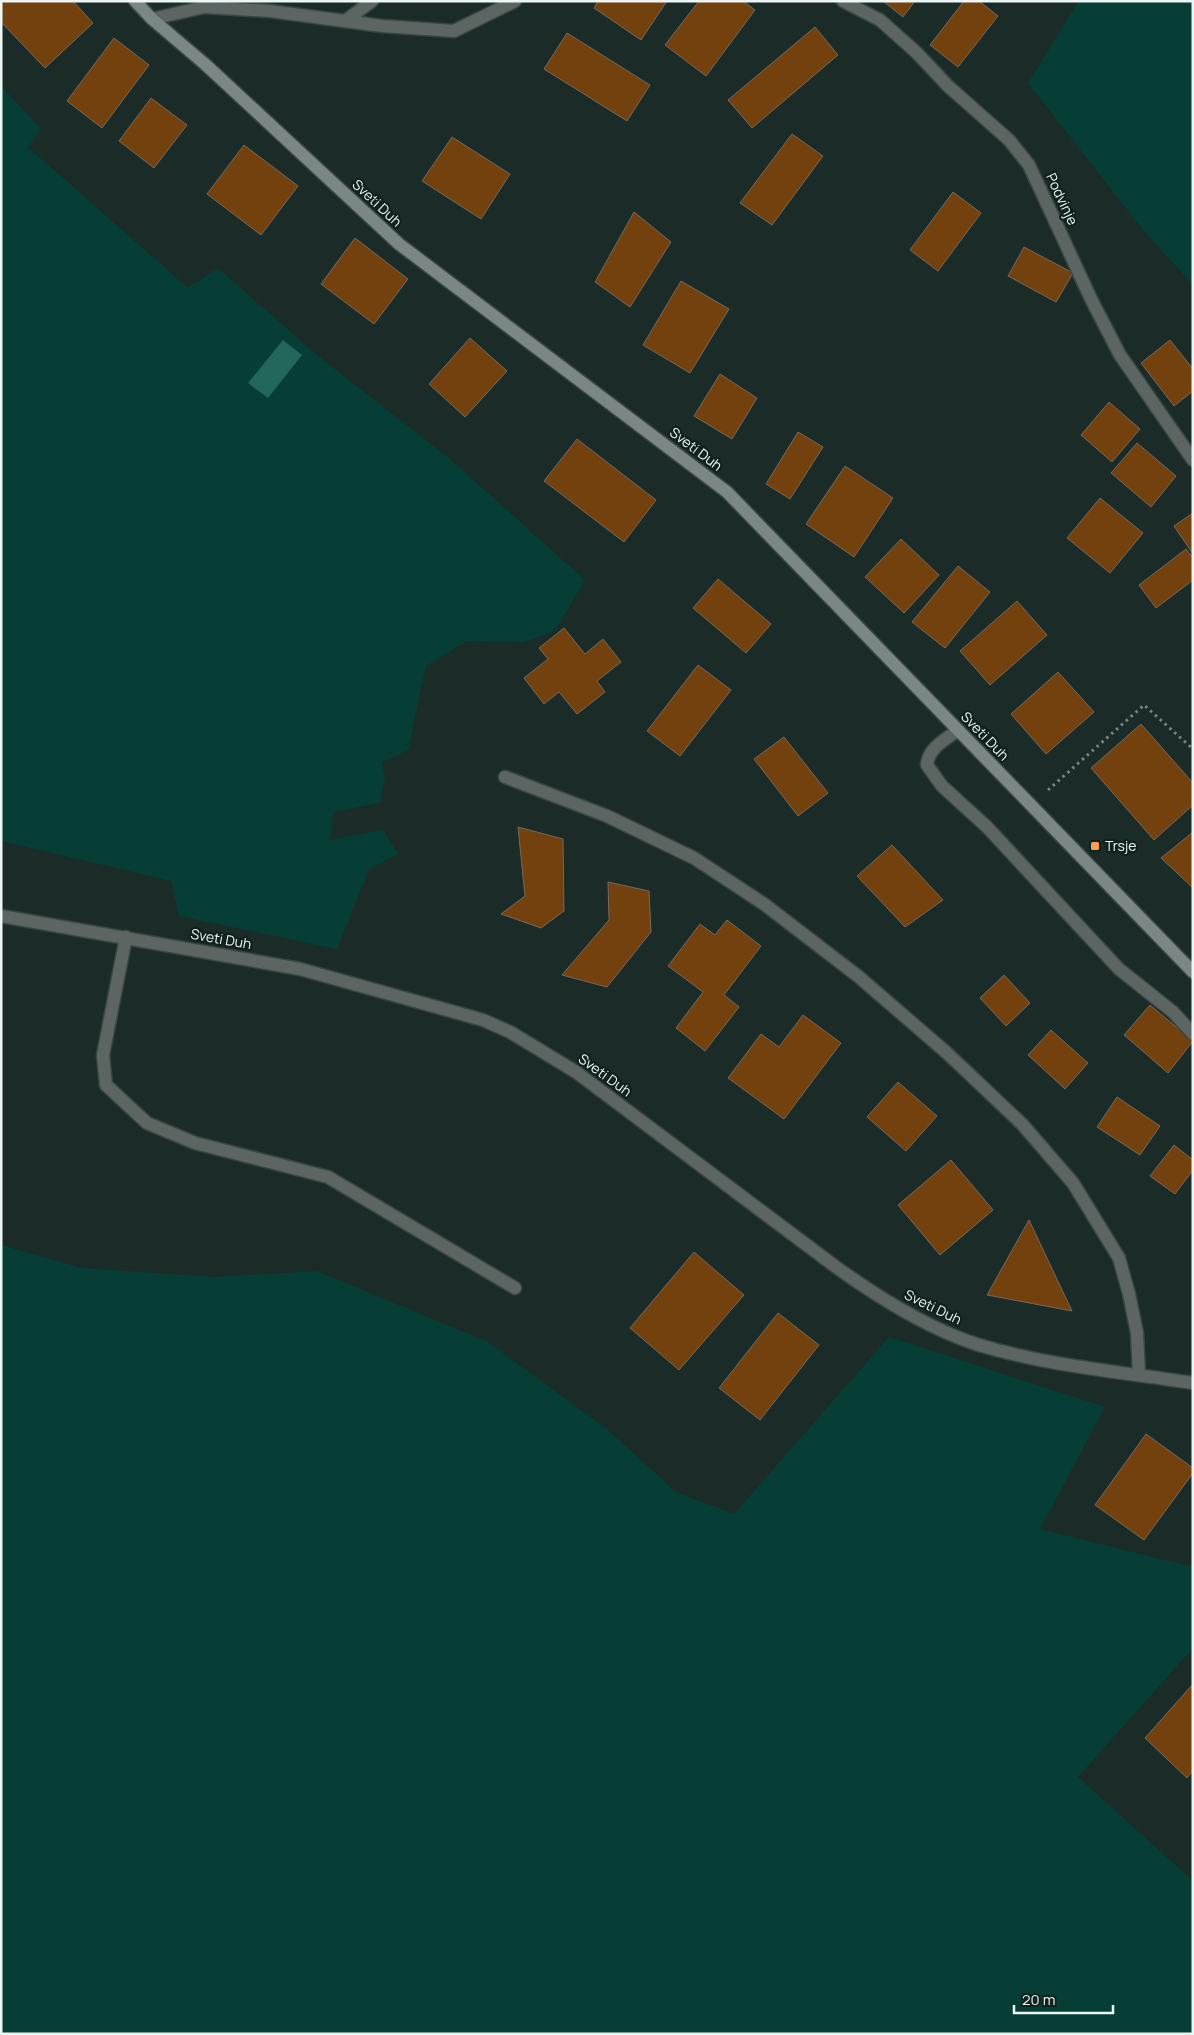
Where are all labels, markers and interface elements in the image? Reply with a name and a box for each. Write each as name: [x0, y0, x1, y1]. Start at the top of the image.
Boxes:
street label: Podvinje: [1042, 170, 1083, 228]
street label: Sveti Duh: [348, 175, 406, 231]
street label: Sveti Duh: [666, 423, 727, 475]
street label: Sveti Duh: [957, 707, 1014, 764]
place label: Trsje: [1105, 836, 1136, 855]
marker: Trsje: [1089, 840, 1101, 852]
street label: Sveti Duh: [189, 924, 253, 953]
street label: Sveti Duh: [575, 1049, 636, 1100]
street label: Sveti Duh: [901, 1285, 965, 1329]
scale bar: [1014, 1982, 1113, 2014]
text: 20 m: [1022, 1989, 1055, 2010]

